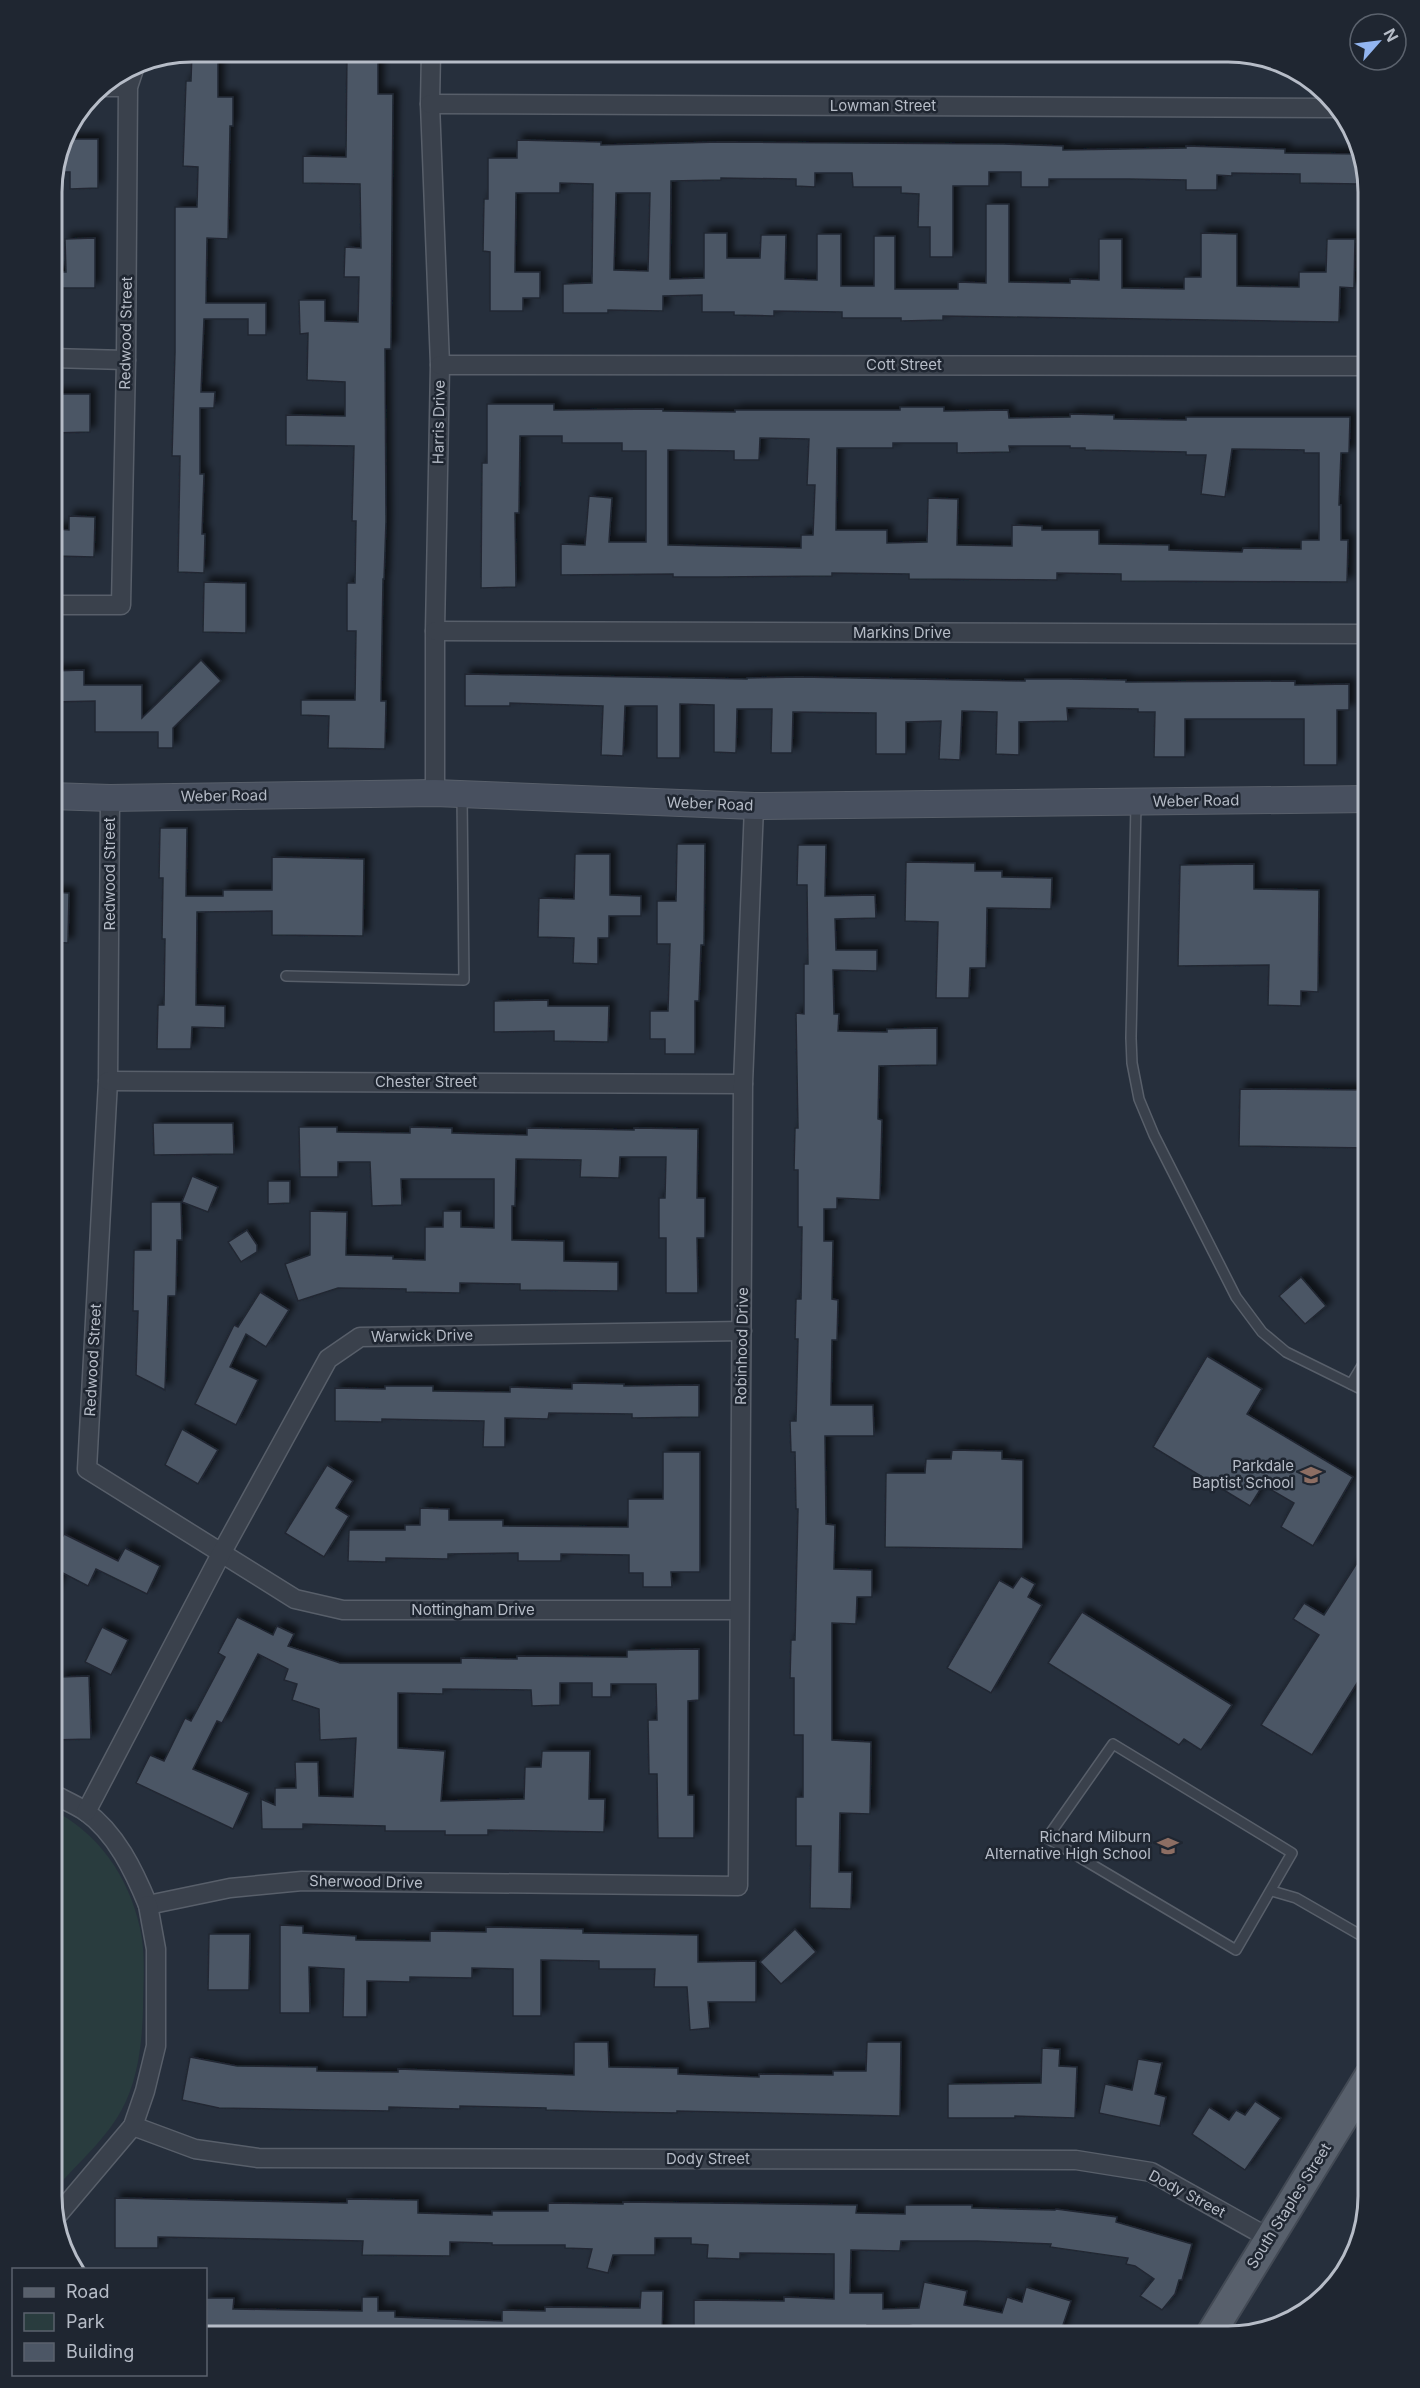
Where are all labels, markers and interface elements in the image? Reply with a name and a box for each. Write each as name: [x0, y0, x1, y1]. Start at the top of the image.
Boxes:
north arrow: [1348, 12, 1408, 72]
text: N: [1380, 25, 1403, 45]
street label: Lowman Street: [830, 96, 936, 115]
street label: Redwood Street: [115, 276, 136, 390]
street label: Cott Street: [866, 355, 942, 374]
street label: Harris Drive: [428, 380, 449, 464]
street label: Markins Drive: [853, 623, 951, 642]
street label: Weber Road: [180, 785, 268, 806]
street label: Weber Road: [1152, 790, 1240, 811]
street label: Weber Road: [666, 792, 754, 815]
street label: Redwood Street: [100, 817, 119, 931]
street label: Chester Street: [375, 1072, 477, 1091]
street label: Robinhood Drive: [731, 1287, 752, 1405]
street label: Redwood Street: [80, 1303, 105, 1417]
street label: Warwick Drive: [371, 1325, 473, 1346]
place label: Parkdale Baptist School: [1192, 1456, 1294, 1492]
school or university icon: Parkdale Baptist School: [1299, 1463, 1323, 1487]
street label: Nottingham Drive: [411, 1600, 535, 1619]
place label: Richard Milburn Alternative High School: [985, 1827, 1151, 1863]
school or university icon: Richard Milburn Alternative High School: [1156, 1834, 1180, 1858]
street label: Sherwood Drive: [309, 1871, 423, 1892]
street label: South Staples Street: [1242, 2139, 1335, 2272]
street label: Dody Street: [666, 2149, 750, 2168]
street label: Dody Street: [1146, 2165, 1229, 2222]
legend: [12, 2268, 207, 2376]
text: Road: [66, 2281, 109, 2302]
text: Park: [66, 2311, 105, 2332]
text: Building: [66, 2341, 134, 2362]

